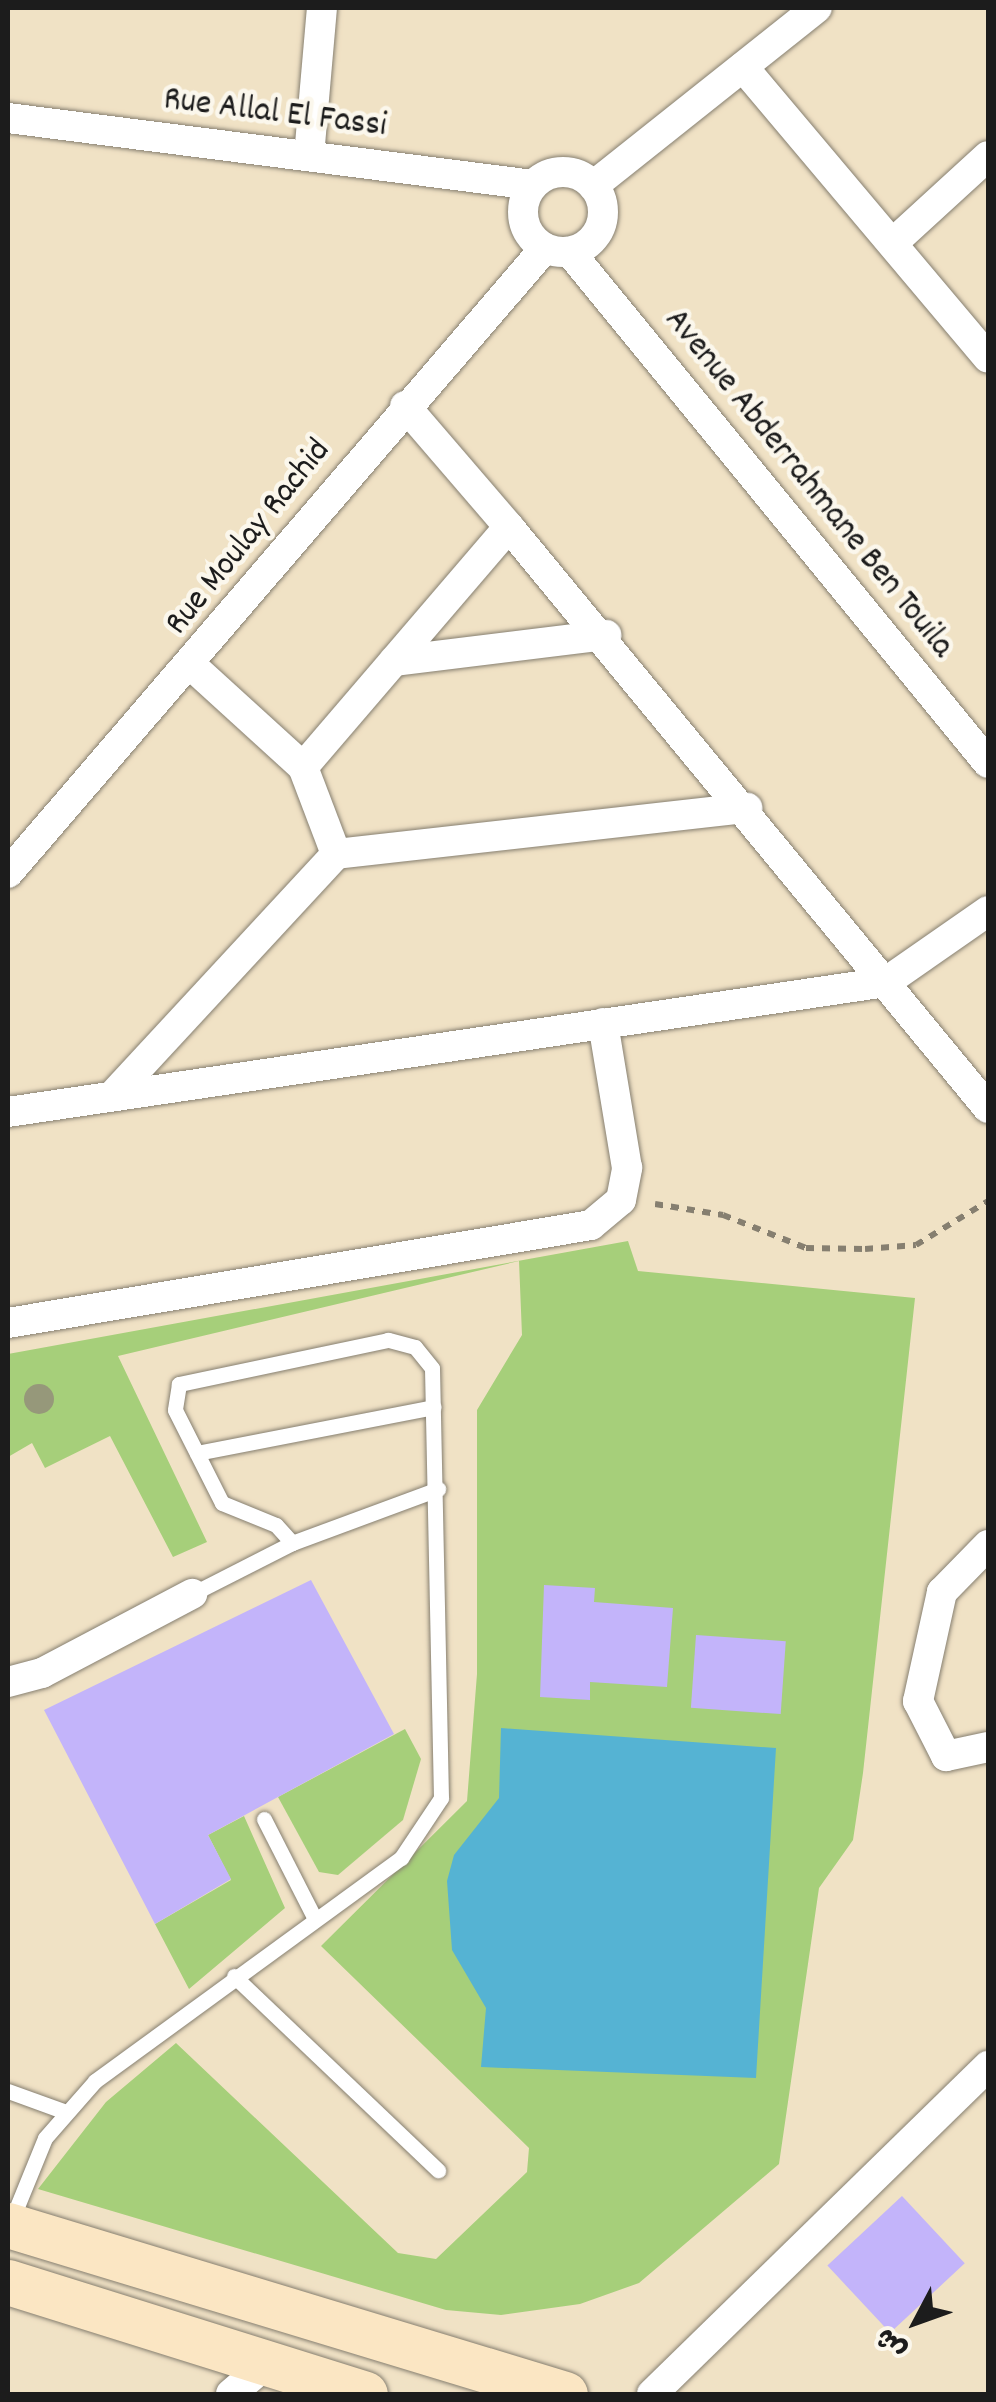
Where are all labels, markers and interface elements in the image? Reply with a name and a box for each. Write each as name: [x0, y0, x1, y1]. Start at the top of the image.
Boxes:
street label: Rue Allal El Fassi: [161, 79, 389, 149]
street label: Avenue Abderrahmane Ben Touila: [654, 301, 962, 667]
street label: Rue Moulay Rachid: [157, 432, 341, 644]
north arrow: [866, 2272, 966, 2372]
text: ش: [868, 2317, 919, 2366]

